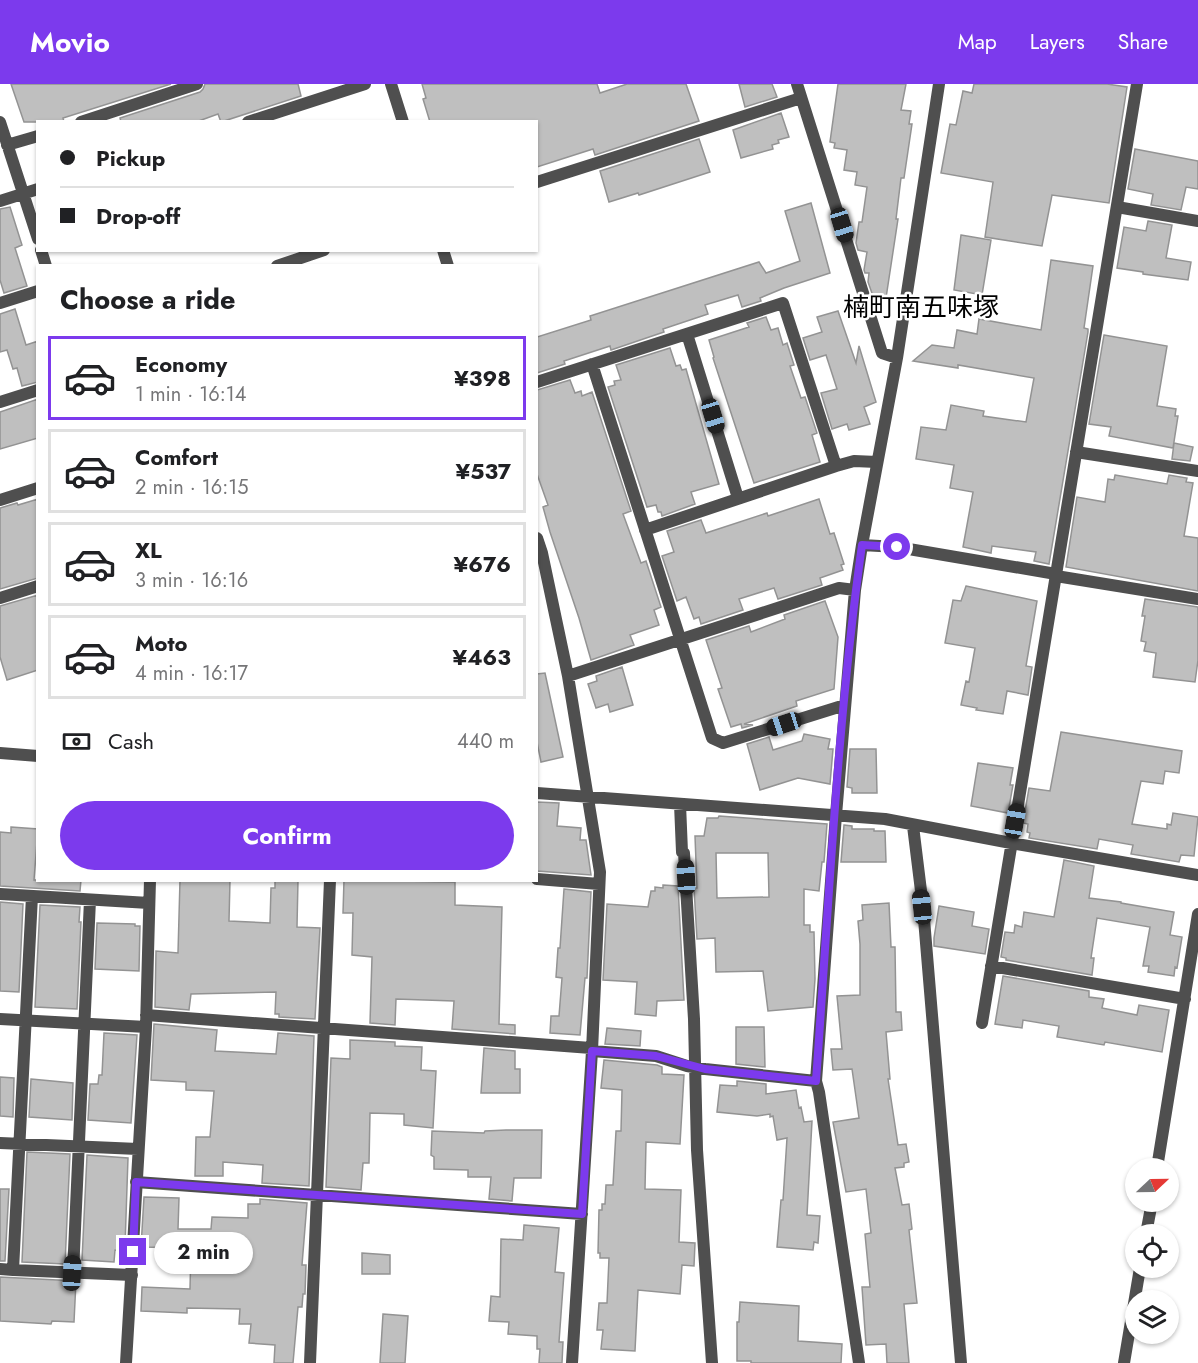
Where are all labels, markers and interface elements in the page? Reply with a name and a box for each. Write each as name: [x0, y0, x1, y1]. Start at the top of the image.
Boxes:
text: Movio: [30, 22, 110, 63]
text: Map: [958, 27, 997, 57]
text: Layers: [1030, 27, 1085, 57]
text: Share: [1118, 27, 1168, 57]
text: Pickup: [96, 142, 165, 174]
text: Drop-off: [96, 200, 180, 232]
car: [828, 205, 856, 245]
text: Choose a ride: [60, 280, 235, 319]
district label: 楠町南五味塚: [843, 288, 999, 326]
text: Economy: [135, 348, 227, 380]
icon: car: [63, 351, 117, 405]
text: ¥398: [454, 362, 511, 394]
text: 1 min · 16:14: [135, 380, 246, 409]
car: [699, 396, 727, 436]
text: Comfort: [135, 441, 218, 473]
icon: car: [63, 444, 117, 498]
text: ¥537: [455, 455, 511, 487]
text: 2 min · 16:15: [135, 473, 248, 502]
route start: [883, 533, 910, 560]
text: XL: [135, 534, 162, 566]
icon: car: [63, 537, 117, 591]
text: ¥676: [454, 548, 511, 580]
text: 3 min · 16:16: [135, 566, 248, 595]
text: Moto: [135, 627, 188, 659]
icon: car: [63, 630, 117, 684]
text: ¥463: [453, 641, 511, 673]
text: 4 min · 16:17: [135, 659, 248, 688]
car: [764, 710, 804, 738]
icon: cash: [60, 725, 93, 758]
text: Cash: [108, 725, 154, 757]
text: 440 m: [457, 727, 514, 756]
button: Confirm: [60, 801, 514, 870]
car: [1003, 802, 1027, 840]
car: [676, 859, 696, 895]
car: [911, 888, 933, 926]
north arrow: [1125, 1158, 1179, 1212]
map controls: [1125, 1158, 1179, 1344]
button: locate: [1125, 1224, 1179, 1278]
callout: 2 min: [154, 1231, 253, 1273]
route end: [119, 1238, 146, 1265]
text: 2 min: [177, 1238, 230, 1267]
car: [62, 1255, 82, 1291]
button: layers: [1125, 1290, 1179, 1344]

